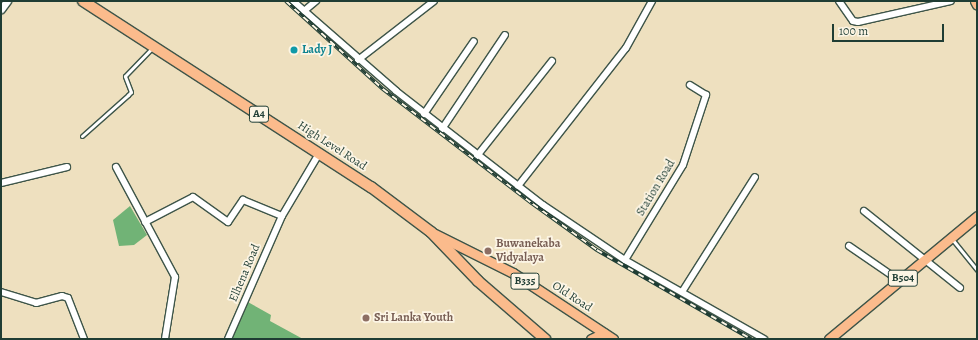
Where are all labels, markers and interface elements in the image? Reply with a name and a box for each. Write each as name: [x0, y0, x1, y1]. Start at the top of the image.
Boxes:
scale bar: [834, 16, 946, 42]
text: 100 m: [839, 23, 868, 39]
place label: Lady J: [302, 43, 332, 57]
marker: Lady J: [289, 45, 299, 55]
road number: A4: [248, 105, 270, 123]
street label: High Level Road: [295, 118, 369, 174]
street label: Station Road: [634, 157, 678, 219]
place label: Buwanekaba Vidyalaya: [496, 237, 561, 265]
street label: Elhena Road: [226, 242, 264, 304]
marker: Buwanekaba Vidyalaya: [483, 246, 493, 256]
road number: B504: [887, 269, 919, 287]
road number: B335: [510, 272, 540, 290]
street label: Old Road: [549, 279, 595, 315]
place label: Sri Lanka Youth: [374, 311, 453, 325]
marker: Sri Lanka Youth: [361, 313, 371, 323]

